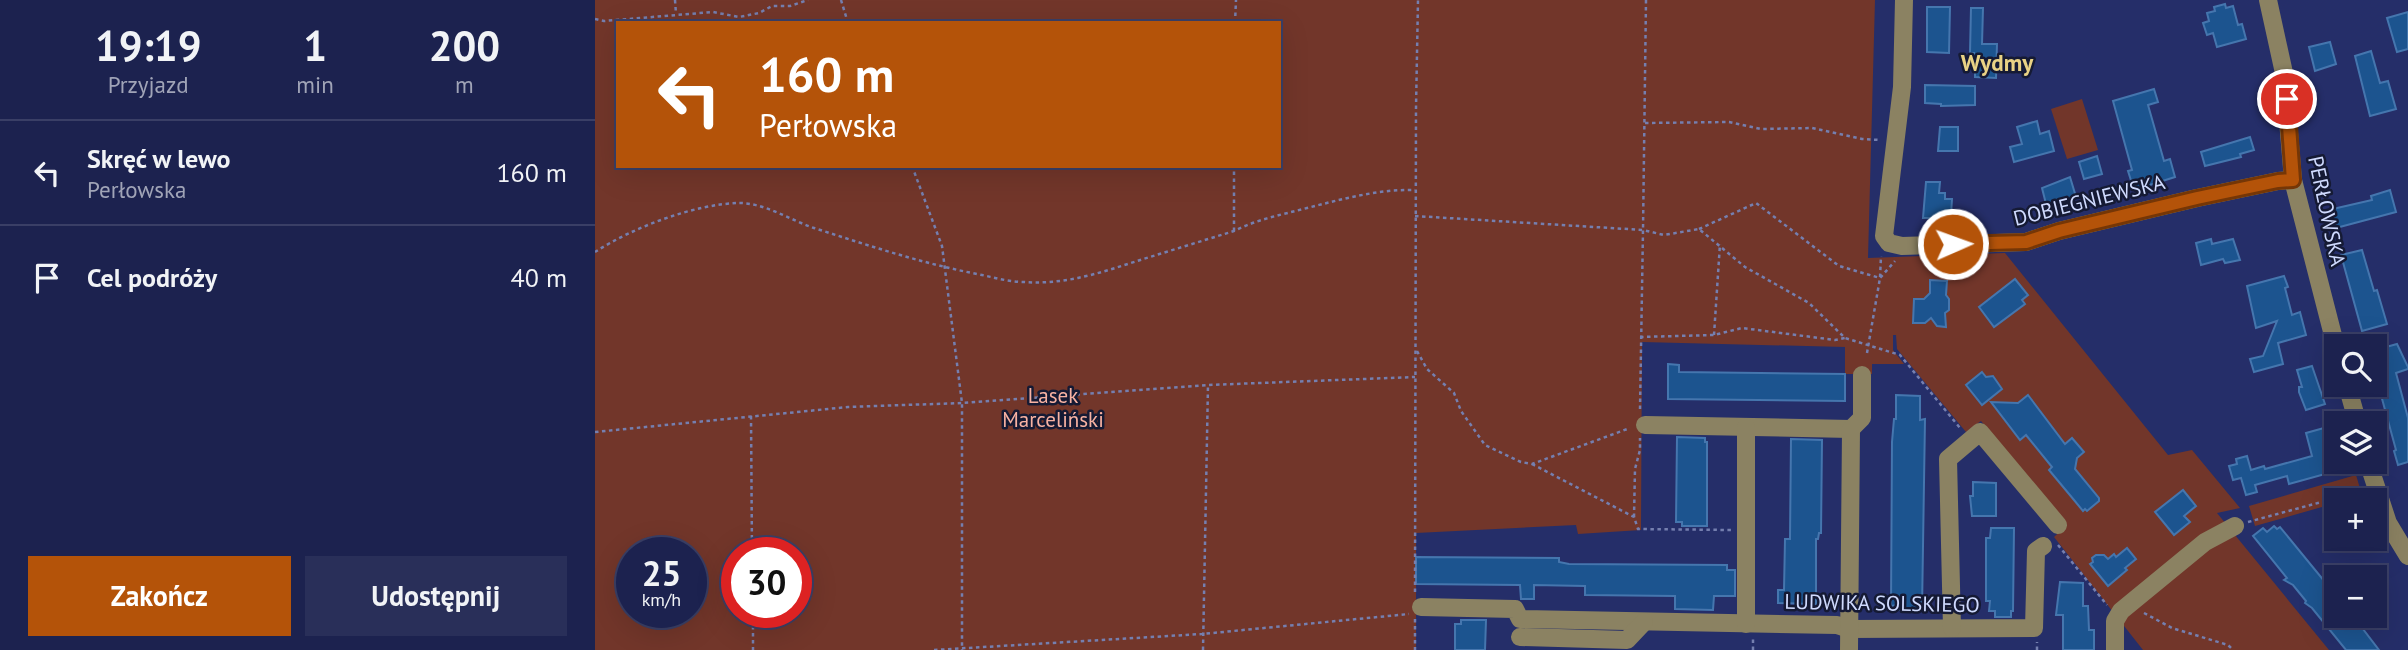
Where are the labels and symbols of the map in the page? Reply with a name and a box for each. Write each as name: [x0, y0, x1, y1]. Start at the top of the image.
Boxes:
district label: Wydmy: [1961, 48, 2034, 77]
pin: [2257, 69, 2317, 129]
street label: PERŁOWSKA: [2302, 153, 2352, 269]
street label: DOBIEGNIEWSKA: [2010, 168, 2168, 232]
position arrow: [1916, 207, 1990, 281]
park label: Lasek Marceliński: [1002, 382, 1104, 433]
speed limit sign: 30: [721, 537, 812, 628]
street label: LUDWIKA SOLSKIEGO: [1784, 588, 1980, 618]

